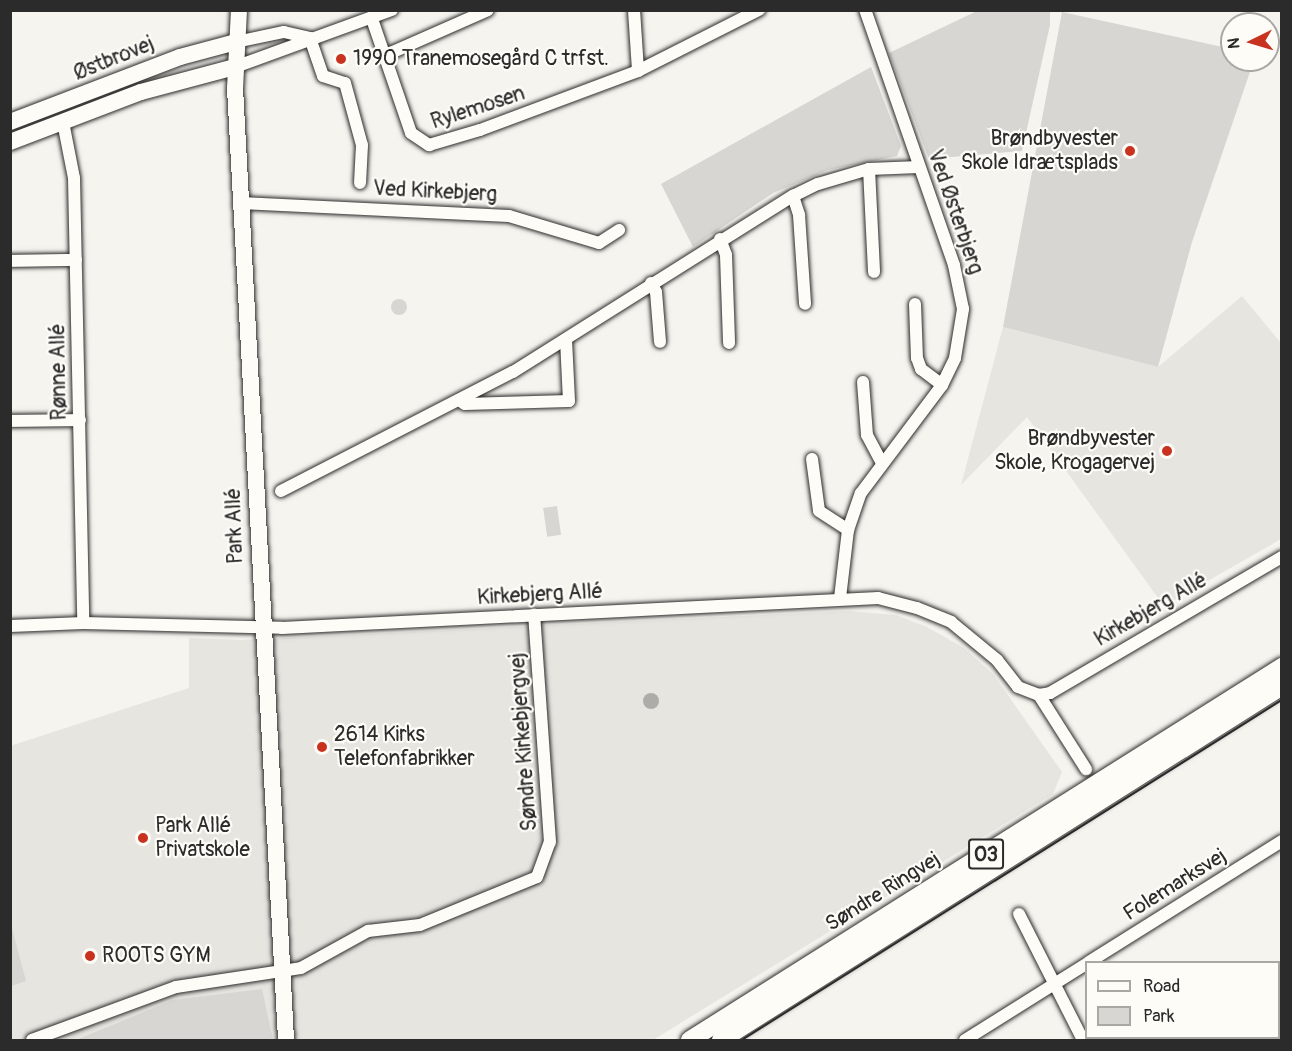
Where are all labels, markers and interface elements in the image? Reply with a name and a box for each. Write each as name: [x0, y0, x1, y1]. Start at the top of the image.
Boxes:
north arrow: [1220, 12, 1280, 72]
street label: Østbrovej: [70, 31, 158, 87]
text: N: [1224, 37, 1244, 50]
place label: 1990 Tranemosegård C trfst.: [353, 46, 609, 72]
marker: 1990 Tranemosegård C trfst.: [334, 52, 348, 66]
street label: Rylemosen: [428, 81, 528, 135]
place label: Brøndbyvester Skole Idrætsplads: [961, 126, 1118, 176]
marker: Brøndbyvester Skole Idrætsplads: [1123, 144, 1137, 158]
street label: Ved Østerbjerg: [922, 146, 988, 278]
street label: Ved Kirkebjerg: [372, 176, 498, 208]
street label: Rønne Allé: [46, 323, 72, 421]
place label: Brøndbyvester Skole, Krogagervej: [994, 426, 1155, 476]
marker: Brøndbyvester Skole, Krogagervej: [1160, 444, 1174, 458]
street label: Park Allé: [221, 488, 249, 564]
street label: Kirkebjerg Allé: [1090, 568, 1212, 652]
street label: Kirkebjerg Allé: [476, 579, 604, 611]
street label: Søndre Kirkebjergvej: [505, 652, 543, 832]
place label: 2614 Kirks Telefonfabrikker: [334, 722, 475, 772]
marker: 2614 Kirks Telefonfabrikker: [315, 740, 329, 754]
place label: Park Allé Privatskole: [155, 813, 250, 863]
marker: Park Allé Privatskole: [136, 831, 150, 845]
road number: O3: [968, 837, 1004, 871]
street label: Folemarksvej: [1119, 843, 1231, 927]
street label: Søndre Ringvej: [821, 847, 945, 937]
place label: ROOTS GYM: [102, 943, 211, 969]
marker: ROOTS GYM: [83, 949, 97, 963]
legend: [1085, 961, 1280, 1039]
text: Road: [1143, 975, 1180, 998]
text: Park: [1143, 1005, 1175, 1028]

